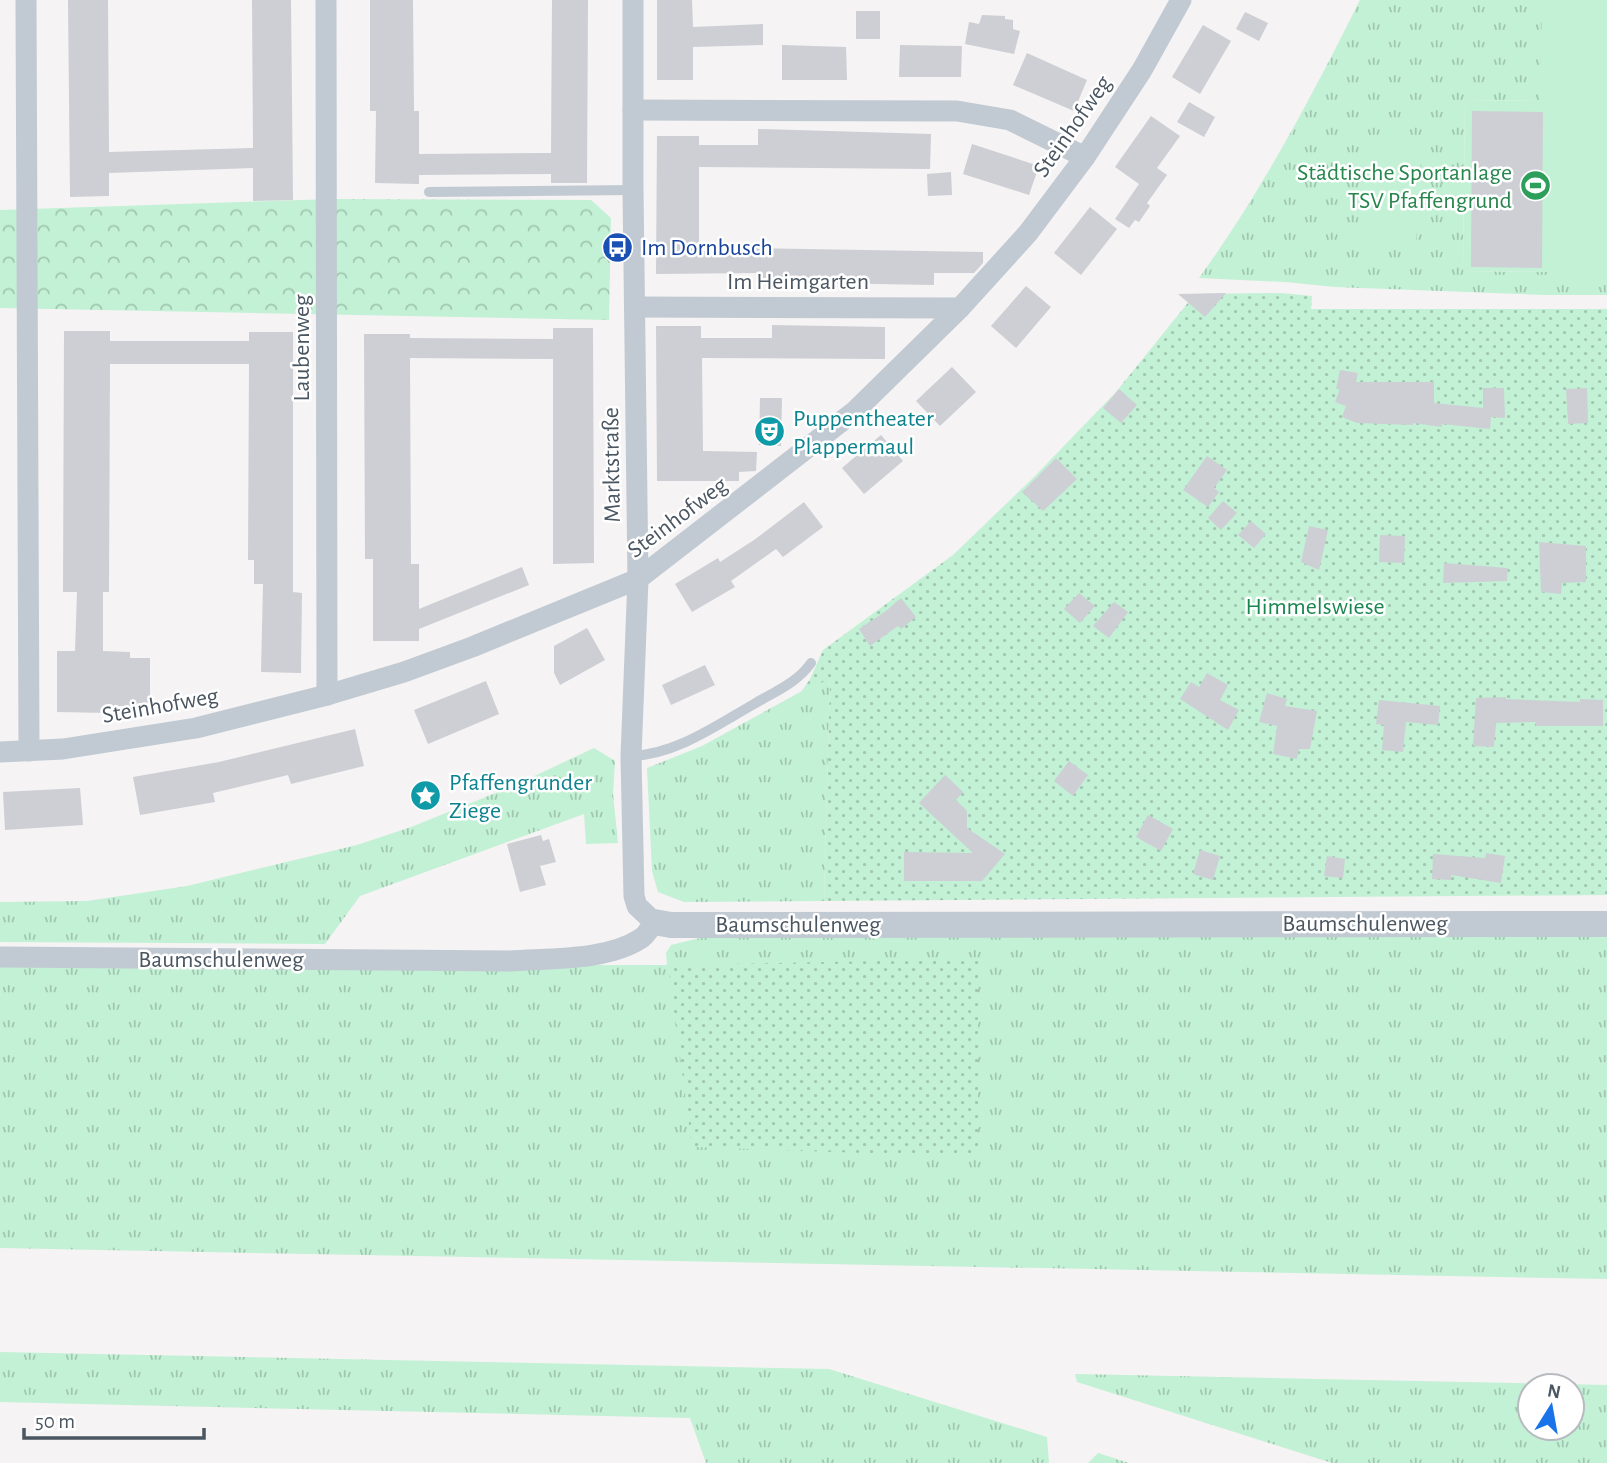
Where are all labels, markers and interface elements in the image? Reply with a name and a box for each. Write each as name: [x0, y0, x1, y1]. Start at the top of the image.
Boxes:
street label: Steinhofweg: [1029, 71, 1117, 182]
place label: Städtische Sportanlage TSV Pfaffengrund: [1297, 161, 1512, 213]
sports icon: Städtische Sportanlage TSV Pfaffengrund: [1518, 169, 1552, 203]
bus stop icon: Im Dornbusch: [601, 230, 635, 264]
place label: Im Dornbusch: [641, 236, 773, 260]
street label: Im Heimgarten: [727, 270, 869, 294]
street label: Laubenweg: [290, 294, 314, 402]
street label: Marktstraße: [599, 407, 625, 523]
place label: Puppentheater Plappermaul: [793, 407, 934, 459]
theatre icon: Puppentheater Plappermaul: [753, 415, 787, 449]
street label: Steinhofweg: [623, 473, 732, 563]
park label: Himmelswiese: [1245, 595, 1385, 619]
street label: Steinhofweg: [100, 684, 221, 728]
place label: Pfaffengrunder Ziege: [449, 771, 592, 823]
place icon: Pfaffengrunder Ziege: [409, 779, 443, 813]
street label: Baumschulenweg: [1282, 912, 1448, 936]
street label: Baumschulenweg: [715, 913, 881, 937]
street label: Baumschulenweg: [138, 948, 304, 972]
north arrow: [1516, 1372, 1586, 1442]
text: N: [1546, 1381, 1562, 1402]
scale bar: [24, 1396, 205, 1440]
text: 50 m: [35, 1411, 75, 1432]

